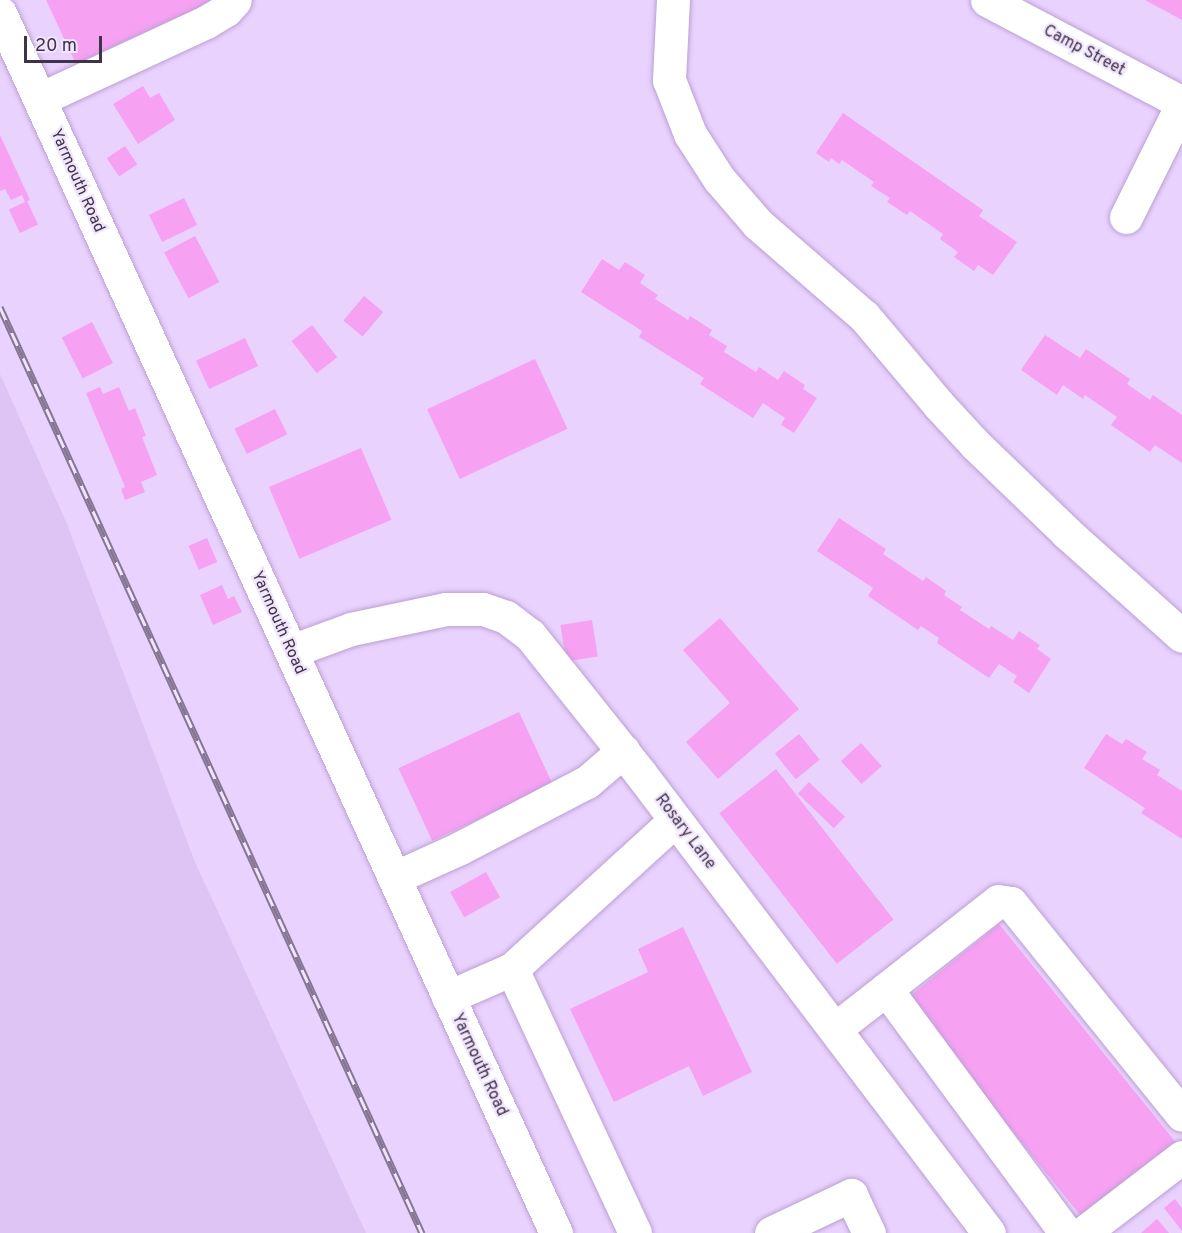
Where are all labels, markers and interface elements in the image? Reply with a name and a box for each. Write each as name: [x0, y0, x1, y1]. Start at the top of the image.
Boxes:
street label: Camp Street: [1040, 21, 1128, 81]
scale bar: [27, 24, 105, 62]
text: 20 m: [35, 35, 77, 58]
street label: Yarmouth Road: [46, 126, 108, 236]
street label: Yarmouth Road: [247, 568, 309, 678]
street label: Rosary Lane: [651, 791, 719, 873]
street label: Yarmouth Road: [447, 1011, 511, 1119]

